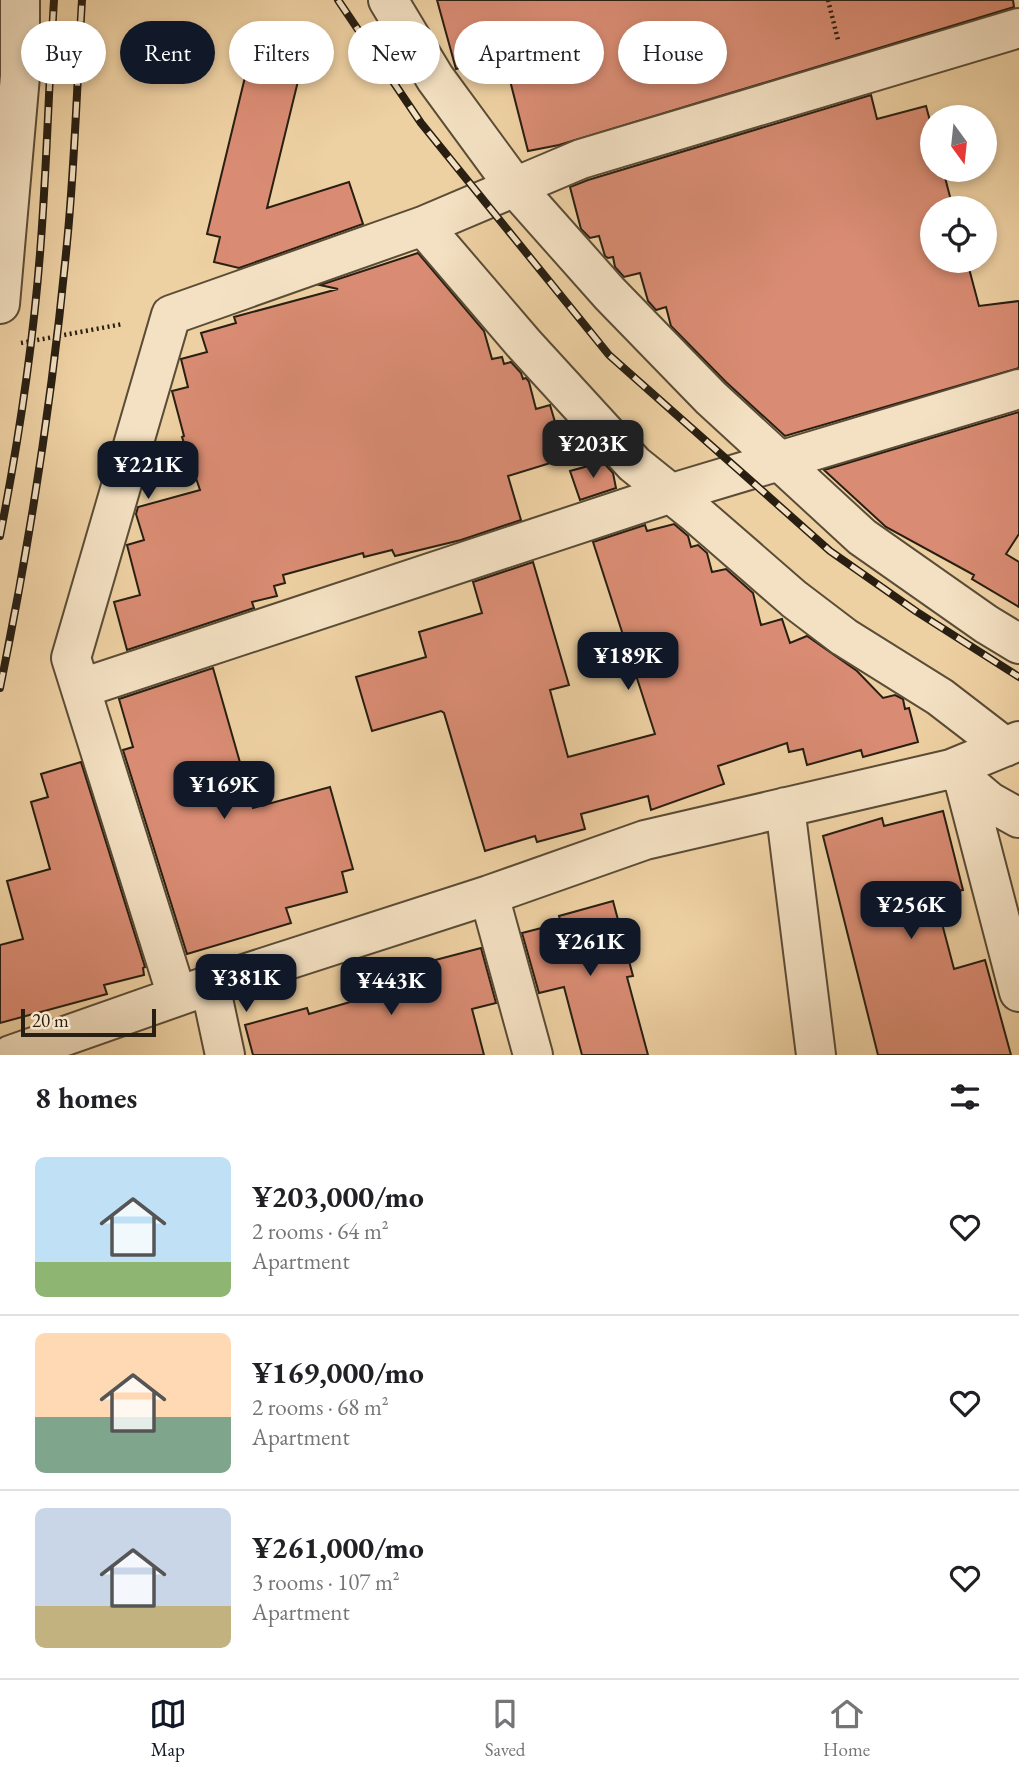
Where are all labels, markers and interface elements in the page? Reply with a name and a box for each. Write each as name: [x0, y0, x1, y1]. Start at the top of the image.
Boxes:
chip: Buy: [21, 21, 106, 84]
chip: Rent: [120, 21, 215, 84]
chip: Filters: [229, 21, 334, 84]
chip: New: [348, 21, 440, 84]
chip: Apartment: [454, 21, 604, 84]
chip: House: [618, 21, 727, 84]
north arrow: [920, 105, 998, 182]
map controls: [920, 105, 997, 273]
button: locate: [920, 196, 997, 273]
pin: ¥203K: [544, 420, 642, 480]
text: ¥203K: [558, 428, 628, 458]
pin: ¥221K: [99, 442, 197, 501]
text: ¥221K: [113, 449, 183, 479]
pin: ¥189K: [579, 632, 677, 692]
text: ¥189K: [593, 640, 663, 670]
pin: ¥169K: [175, 762, 273, 821]
text: ¥169K: [189, 769, 259, 799]
pin: ¥256K: [862, 881, 960, 941]
text: ¥256K: [876, 889, 946, 919]
pin: ¥261K: [541, 918, 639, 978]
text: ¥261K: [555, 926, 625, 956]
pin: ¥381K: [197, 954, 295, 1014]
pin: ¥443K: [342, 958, 440, 1017]
text: ¥381K: [211, 962, 281, 992]
text: ¥443K: [356, 965, 426, 995]
scale bar: [21, 1006, 156, 1038]
text: 20 m: [32, 1008, 69, 1033]
text: 8 homes: [35, 1078, 137, 1117]
icon: filters: [946, 1078, 984, 1116]
text: ¥203,000/mo: [252, 1177, 424, 1216]
icon: home: [91, 1185, 175, 1269]
icon: heart: [946, 1208, 984, 1246]
text: 2 rooms · 64 m²: [252, 1216, 389, 1246]
text: Apartment: [252, 1246, 350, 1276]
text: ¥169,000/mo: [252, 1353, 424, 1392]
icon: home: [91, 1361, 175, 1445]
icon: heart: [946, 1384, 984, 1422]
text: 2 rooms · 68 m²: [252, 1392, 389, 1422]
text: Apartment: [252, 1422, 350, 1452]
text: ¥261,000/mo: [252, 1528, 424, 1567]
icon: home: [91, 1536, 175, 1620]
icon: heart: [946, 1559, 984, 1597]
text: 3 rooms · 107 m²: [252, 1567, 400, 1597]
text: Apartment: [252, 1597, 350, 1627]
tab: Map: [149, 1695, 187, 1762]
tab: Saved: [485, 1695, 525, 1762]
tab: Home: [823, 1695, 870, 1762]

